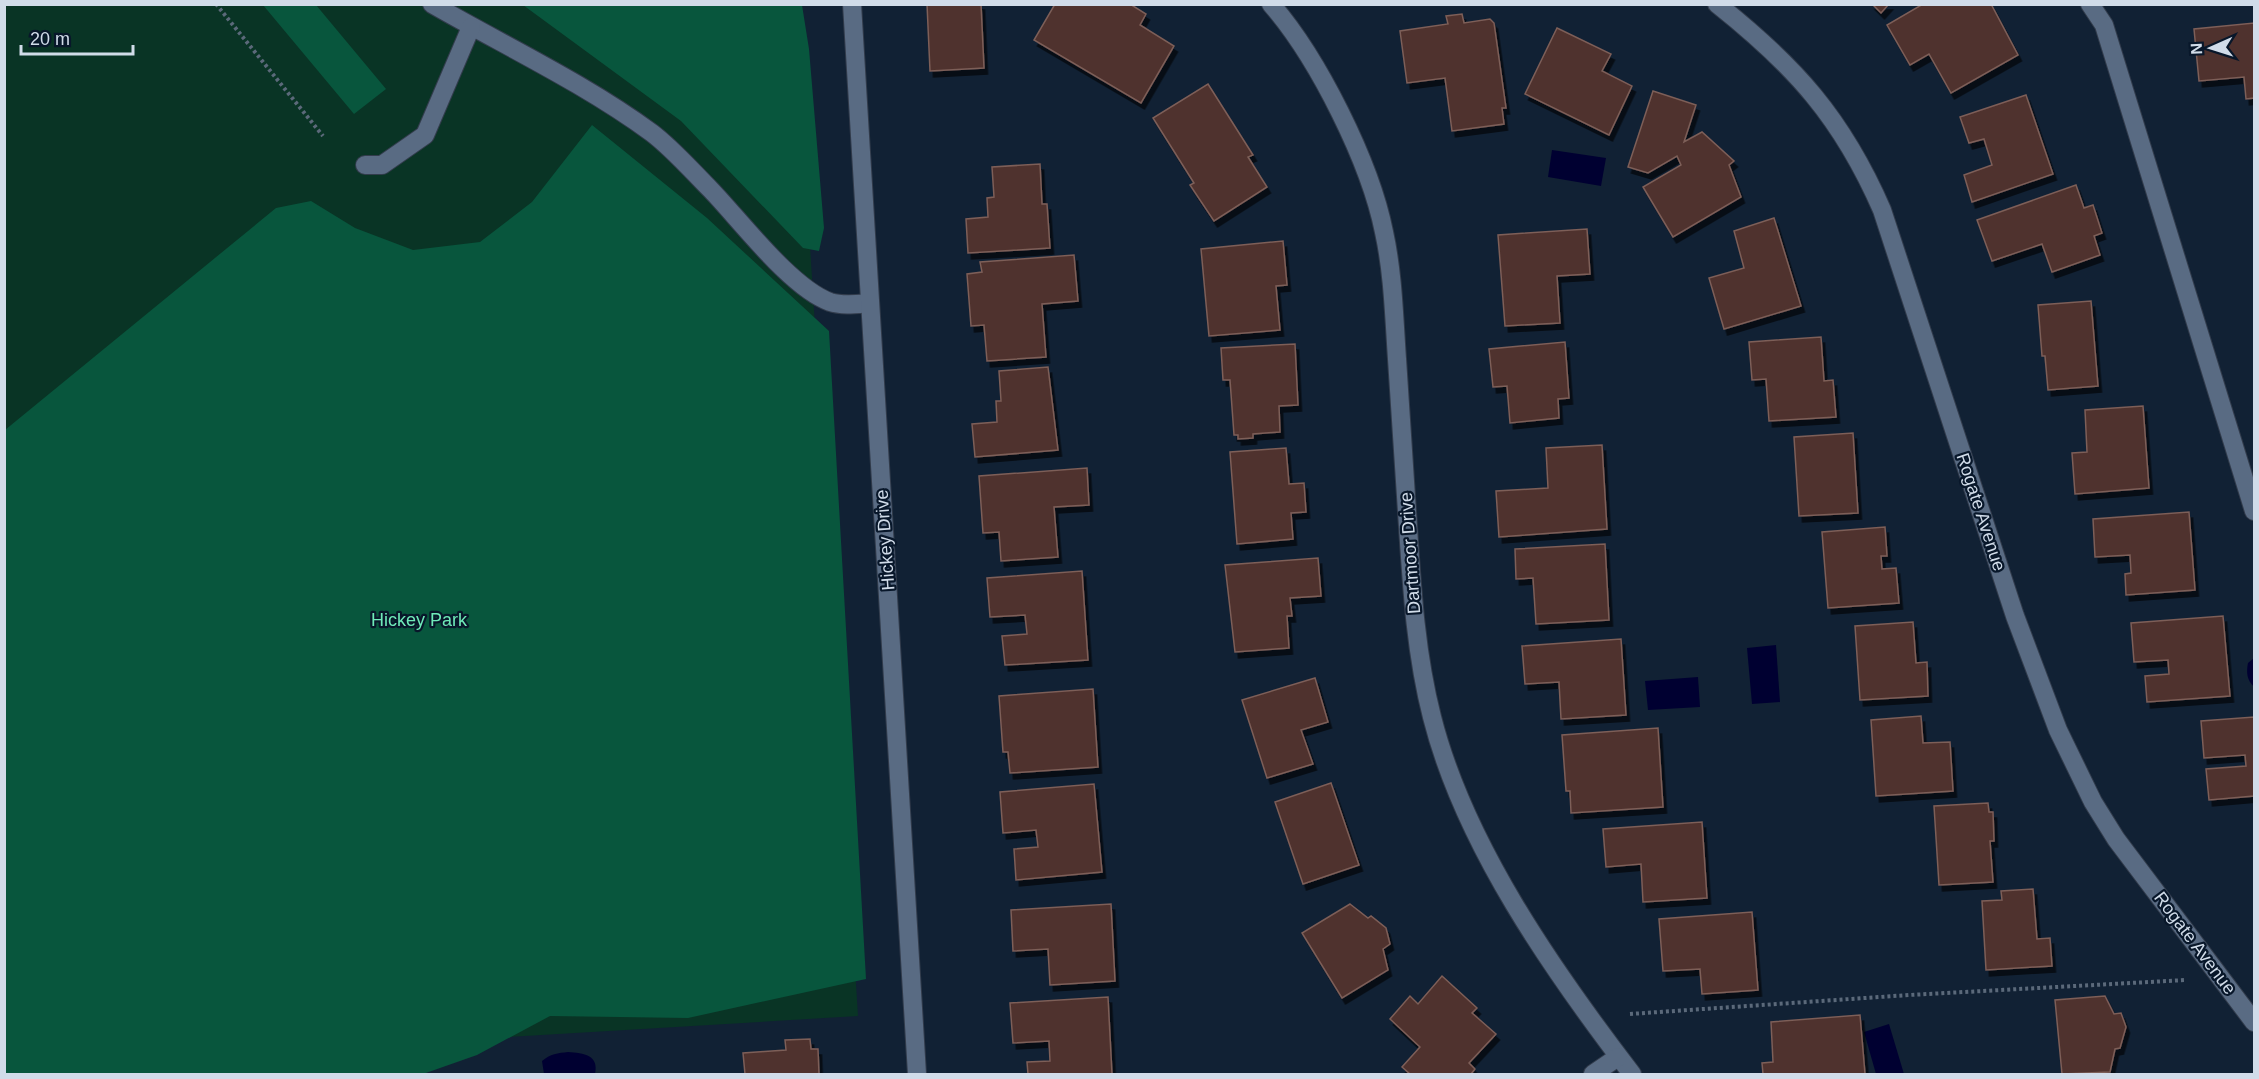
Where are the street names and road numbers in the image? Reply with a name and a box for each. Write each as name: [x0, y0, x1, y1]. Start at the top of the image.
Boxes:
street label: Rogate Avenue: [1953, 451, 2009, 573]
street label: Hickey Drive: [872, 489, 898, 591]
street label: Dartmoor Drive: [1396, 491, 1424, 615]
street label: Rogate Avenue: [2150, 888, 2240, 998]

